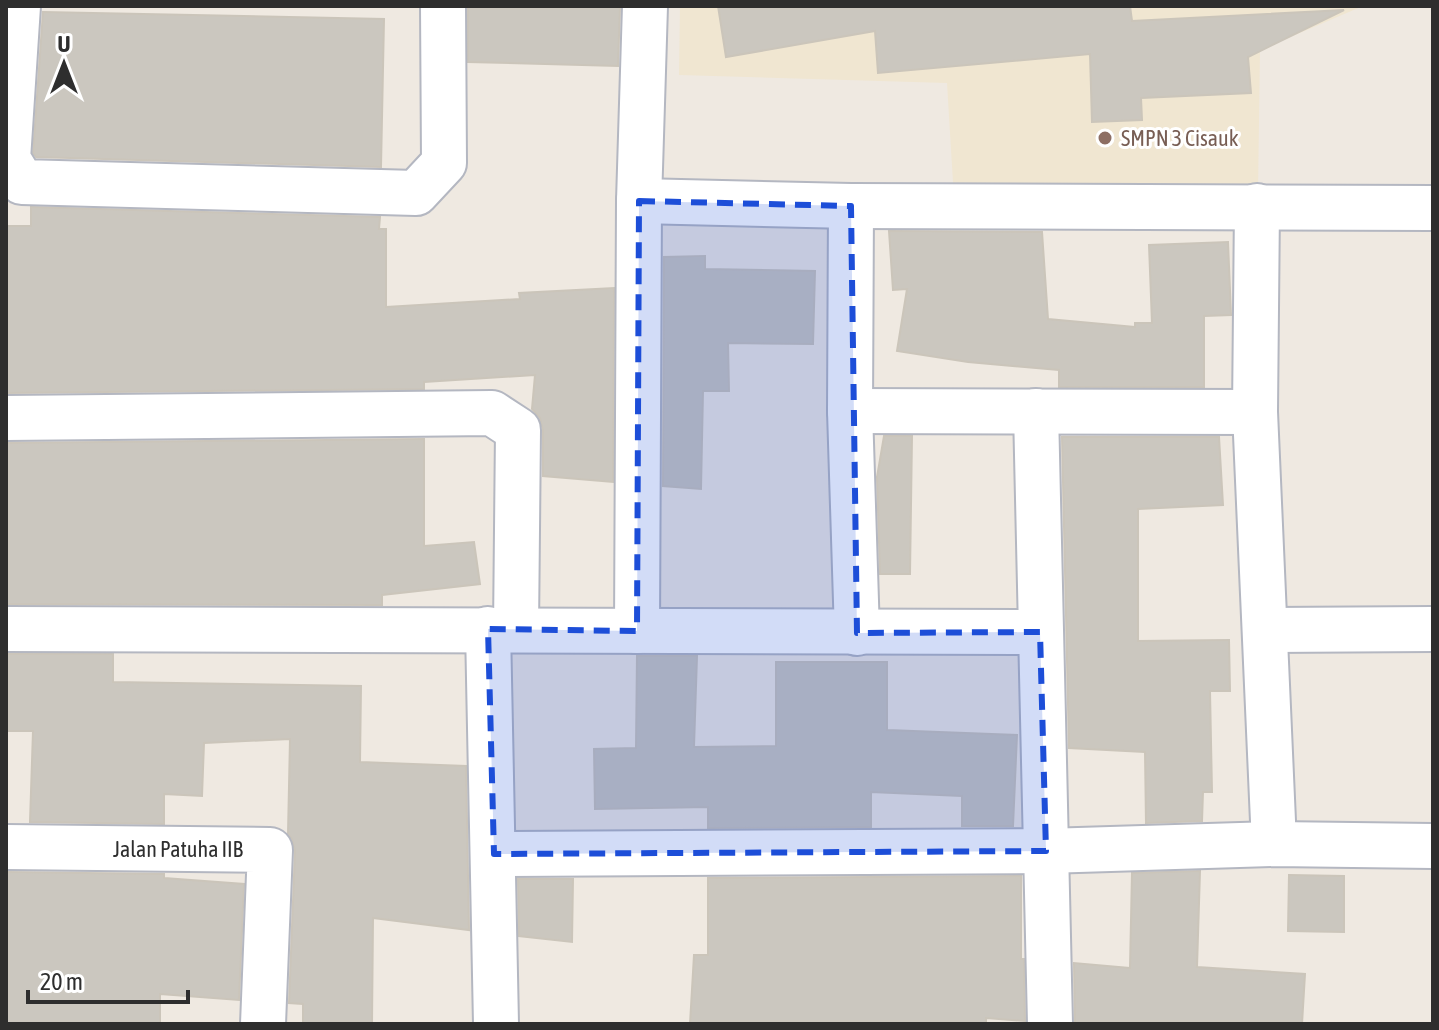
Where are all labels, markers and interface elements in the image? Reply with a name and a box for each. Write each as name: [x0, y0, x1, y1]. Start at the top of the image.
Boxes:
north arrow: [24, 24, 104, 104]
text: U: [58, 31, 70, 57]
place label: SMPN 3 Cisauk: [1121, 125, 1239, 151]
marker: SMPN 3 Cisauk: [1096, 129, 1114, 147]
street label: Jalan Patuha IIB: [113, 836, 244, 862]
scale bar: [28, 954, 188, 1004]
text: 20 m: [40, 968, 83, 995]

